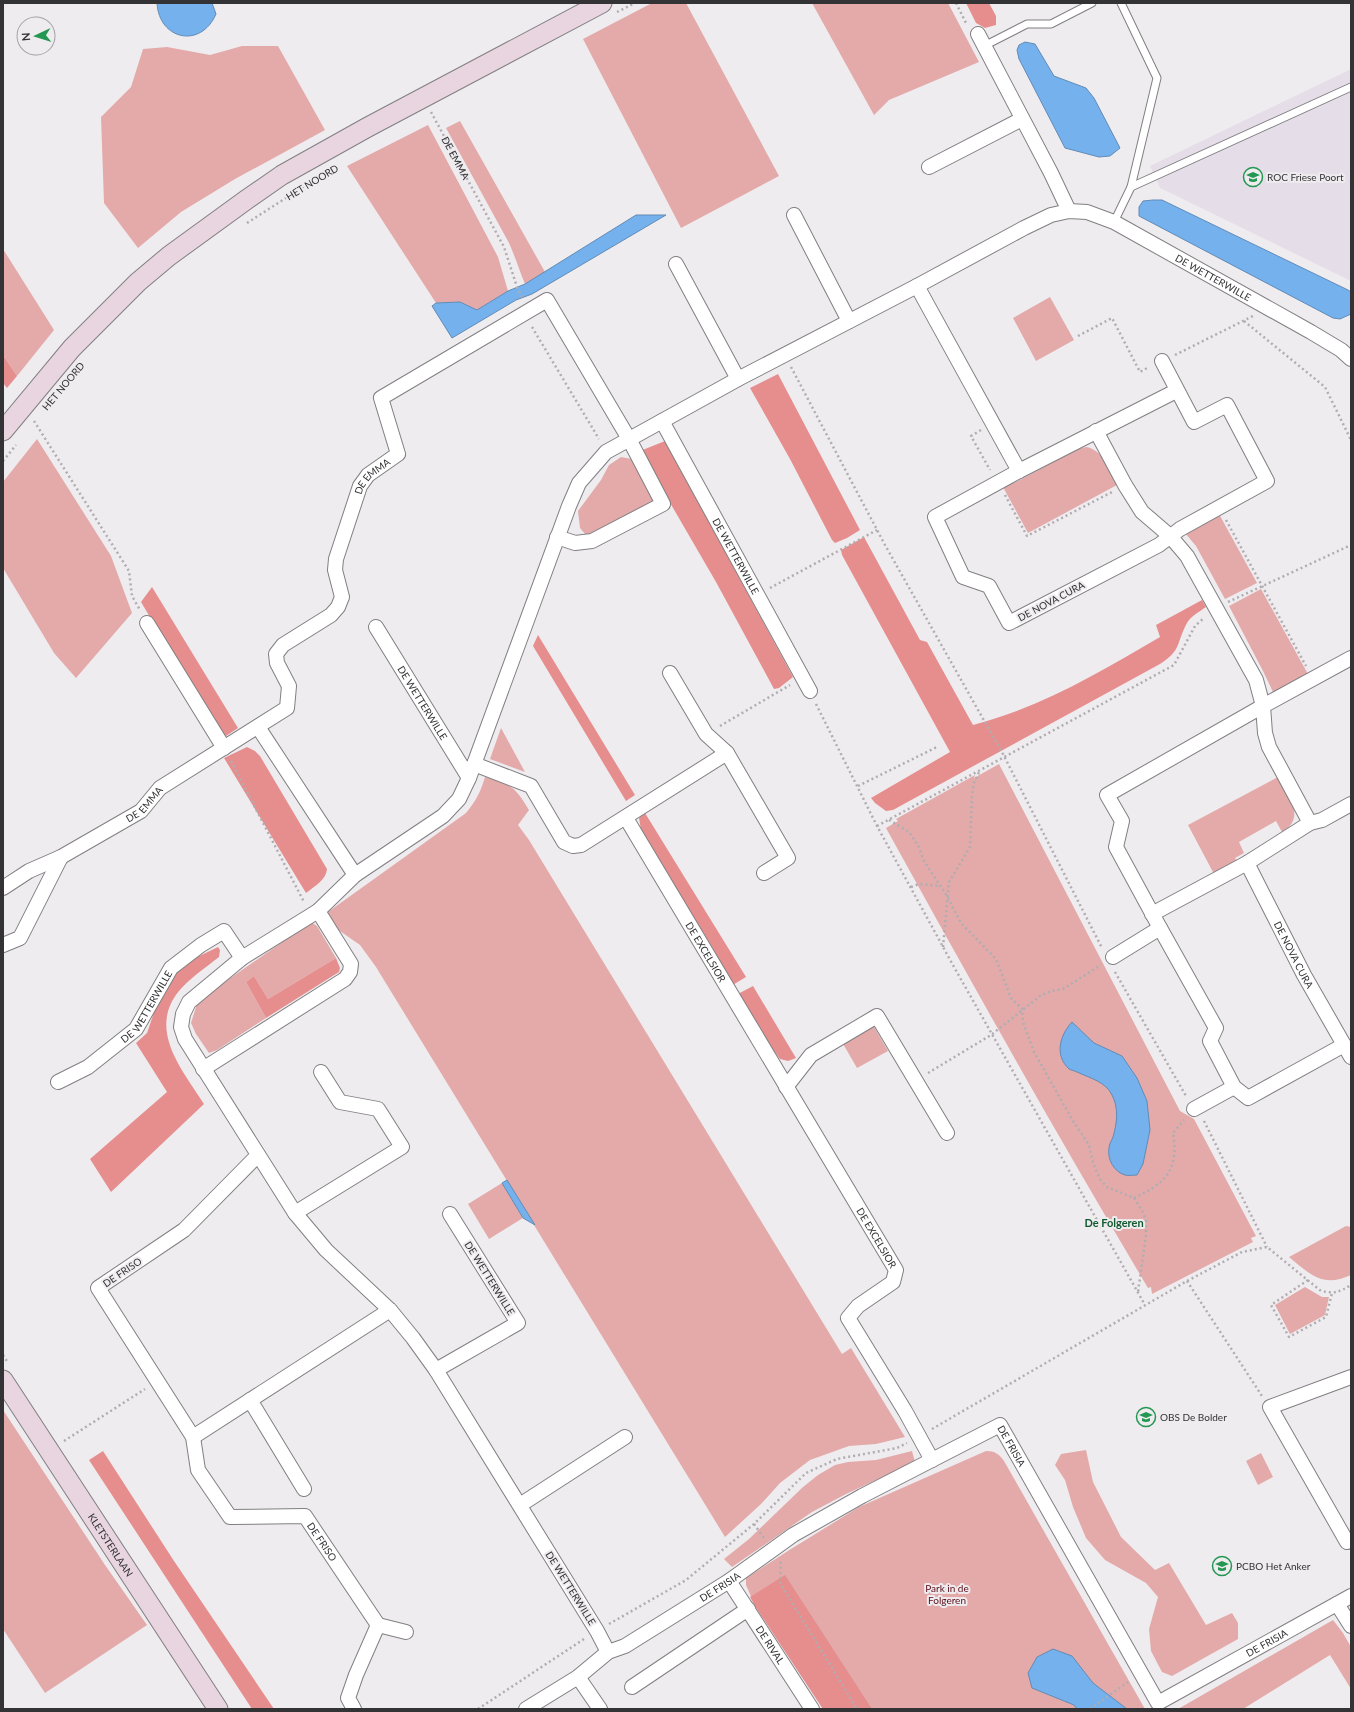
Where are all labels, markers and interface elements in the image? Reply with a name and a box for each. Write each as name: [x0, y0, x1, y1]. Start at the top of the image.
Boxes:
north arrow: [16, 16, 56, 56]
text: N: [19, 32, 32, 41]
street label: DE EMMA: [439, 134, 472, 182]
street label: HET NOORD: [284, 161, 341, 202]
school or university icon: ROC Friese Poort: [1242, 166, 1264, 188]
place label: ROC Friese Poort: [1267, 171, 1344, 183]
street label: DE WETTERWILLE: [1173, 251, 1253, 303]
street label: HET NOORD: [39, 359, 87, 412]
street label: DE EMMA: [352, 455, 392, 496]
street label: DE WETTERWILLE: [710, 516, 762, 596]
street label: DE NOVA CURA: [1016, 578, 1087, 624]
street label: DE WETTERWILLE: [395, 663, 450, 742]
street label: DE EMMA: [123, 784, 165, 825]
street label: DE NOVA CURA: [1272, 919, 1316, 990]
street label: DE EXCELSIOR: [683, 920, 729, 985]
street label: DE WETTERWILLE: [118, 968, 175, 1045]
street label: DE EXCELSIOR: [854, 1206, 900, 1271]
district label: De Folgeren: [1084, 1216, 1144, 1229]
street label: DE WETTERWILLE: [462, 1239, 518, 1317]
street label: DE FRISO: [100, 1255, 144, 1289]
school or university icon: OBS De Bolder: [1135, 1406, 1157, 1428]
place label: OBS De Bolder: [1160, 1411, 1227, 1423]
street label: DE FRISIA: [995, 1423, 1028, 1469]
street label: KLETSTERLAAN: [86, 1511, 136, 1579]
street label: DE FRISO: [305, 1520, 339, 1563]
street label: DE WETTERWILLE: [543, 1549, 599, 1627]
school or university icon: PCBO Het Anker: [1211, 1555, 1233, 1577]
place label: PCBO Het Anker: [1236, 1560, 1311, 1572]
street label: DE FRISIA: [697, 1569, 742, 1604]
park label: Park in de Folgeren: [925, 1582, 969, 1606]
street label: DE RIVAL: [754, 1623, 787, 1666]
street label: DE FRISIA: [1244, 1626, 1290, 1659]

